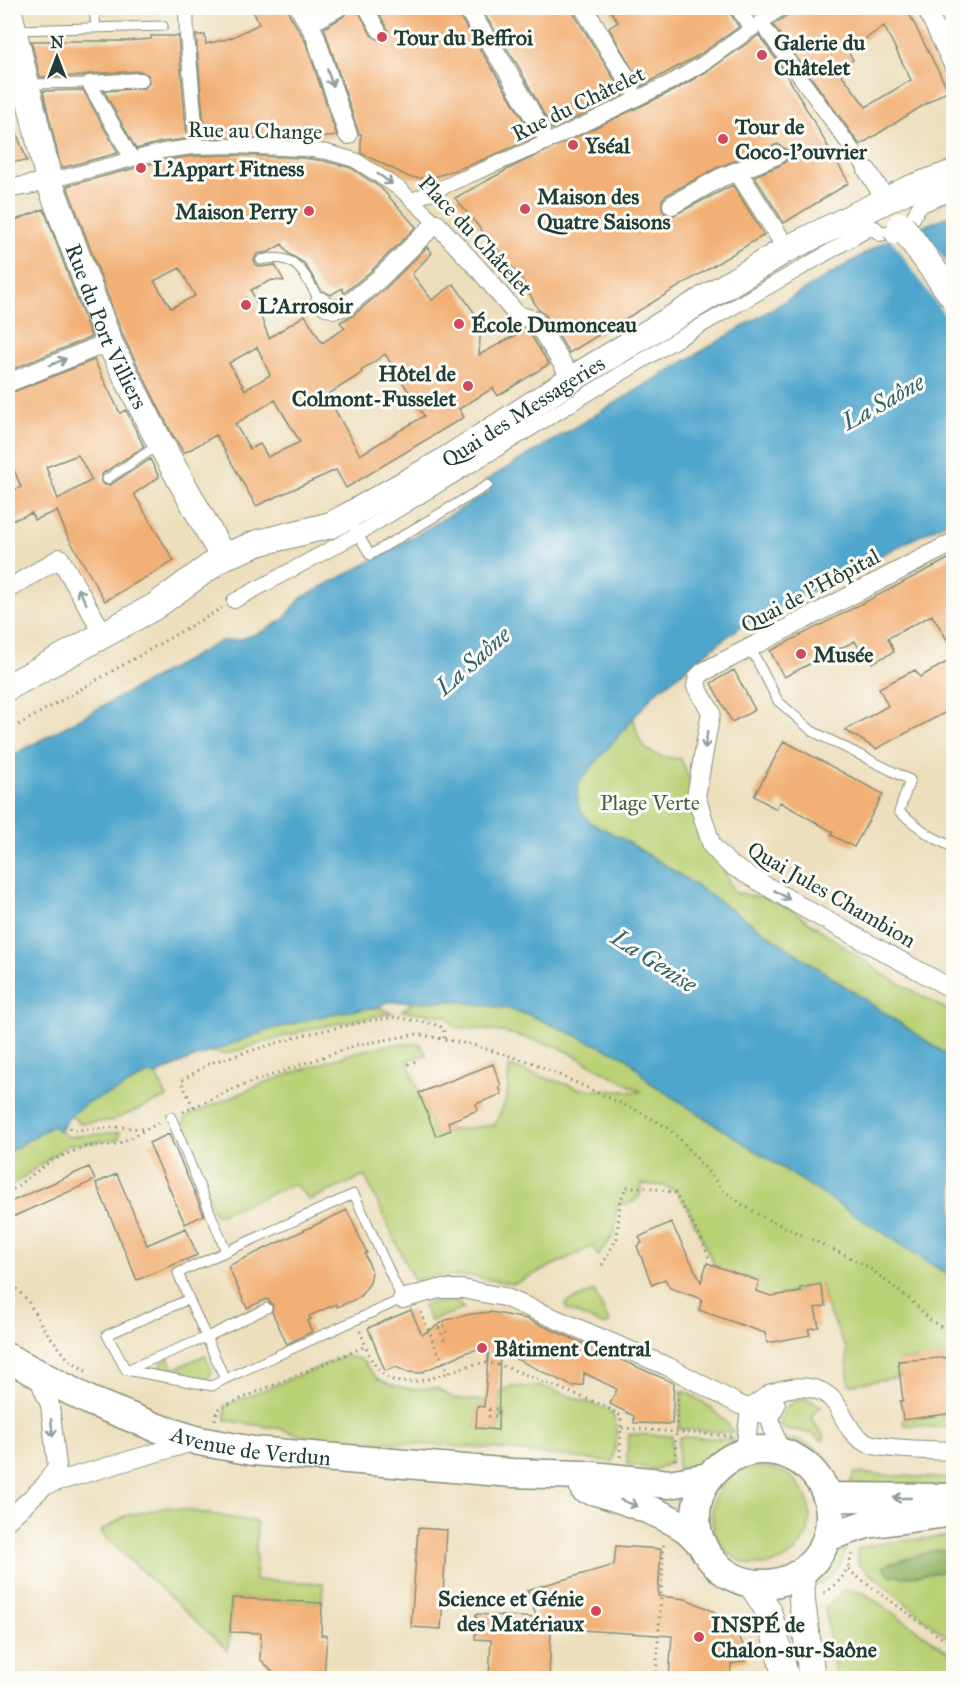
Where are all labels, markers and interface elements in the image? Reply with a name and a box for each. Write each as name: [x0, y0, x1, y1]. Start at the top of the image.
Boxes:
place label: Tour du Beffroi: [393, 24, 534, 51]
north arrow: [27, 27, 87, 87]
place label: Galerie du Châtelet: [774, 29, 866, 81]
marker: Tour du Beffroi: [375, 30, 389, 44]
text: N: [50, 33, 64, 52]
marker: Galerie du Châtelet: [755, 48, 769, 62]
street label: Rue du Châtelet: [507, 60, 649, 147]
one-way arrow: [326, 68, 337, 87]
place label: Tour de Coco-l'ouvrier: [734, 113, 868, 165]
street label: Rue au Change: [188, 116, 322, 145]
place label: Yséal: [584, 132, 631, 159]
marker: Tour de Coco-l'ouvrier: [716, 132, 730, 146]
marker: Yséal: [566, 138, 580, 152]
place label: L'Appart Fitness: [153, 155, 304, 182]
marker: L'Appart Fitness: [134, 161, 148, 175]
street label: Place du Châtelet: [413, 170, 538, 301]
one-way arrow: [376, 173, 393, 185]
place label: Maison des Quatre Saisons: [537, 183, 671, 235]
place label: Maison Perry: [175, 198, 299, 225]
marker: Maison des Quatre Saisons: [518, 202, 532, 216]
marker: Maison Perry: [302, 204, 316, 218]
street label: Rue du Port Villiers: [59, 240, 154, 413]
place label: L'Arrosoir: [258, 292, 354, 319]
marker: L'Arrosoir: [239, 298, 253, 312]
place label: École Dumonceau: [471, 311, 637, 338]
marker: École Dumonceau: [452, 317, 466, 331]
street label: Quai des Messageries: [437, 349, 610, 473]
one-way arrow: [49, 356, 67, 367]
place label: Hôtel de Colmont-Fusselet: [292, 360, 456, 412]
water label: La Saône: [836, 367, 930, 437]
marker: Hôtel de Colmont-Fusselet: [461, 379, 475, 393]
street label: Quai de l'Hôpital: [736, 542, 884, 638]
one-way arrow: [76, 588, 88, 605]
water label: La Saône: [429, 620, 517, 702]
place label: Musée: [813, 641, 874, 668]
marker: Musée: [794, 647, 808, 661]
one-way arrow: [700, 730, 711, 750]
park label: Plage Verte: [600, 789, 700, 816]
street label: Quai Jules Chambion: [743, 835, 921, 954]
one-way arrow: [773, 889, 790, 901]
water label: La Genise: [605, 922, 703, 1000]
place label: Bâtiment Central: [494, 1335, 652, 1362]
marker: Bâtiment Central: [475, 1341, 489, 1355]
one-way arrow: [47, 1418, 58, 1437]
street label: Avenue de Verdun: [167, 1420, 332, 1472]
one-way arrow: [893, 1492, 913, 1504]
one-way arrow: [619, 1498, 638, 1509]
place label: Science et Génie des Matériaux: [438, 1585, 584, 1637]
marker: Science et Génie des Matériaux: [589, 1604, 603, 1618]
place label: INSPÉ de Chalon-sur-Saône: [711, 1611, 877, 1663]
marker: INSPÉ de Chalon-sur-Saône: [692, 1630, 706, 1644]

